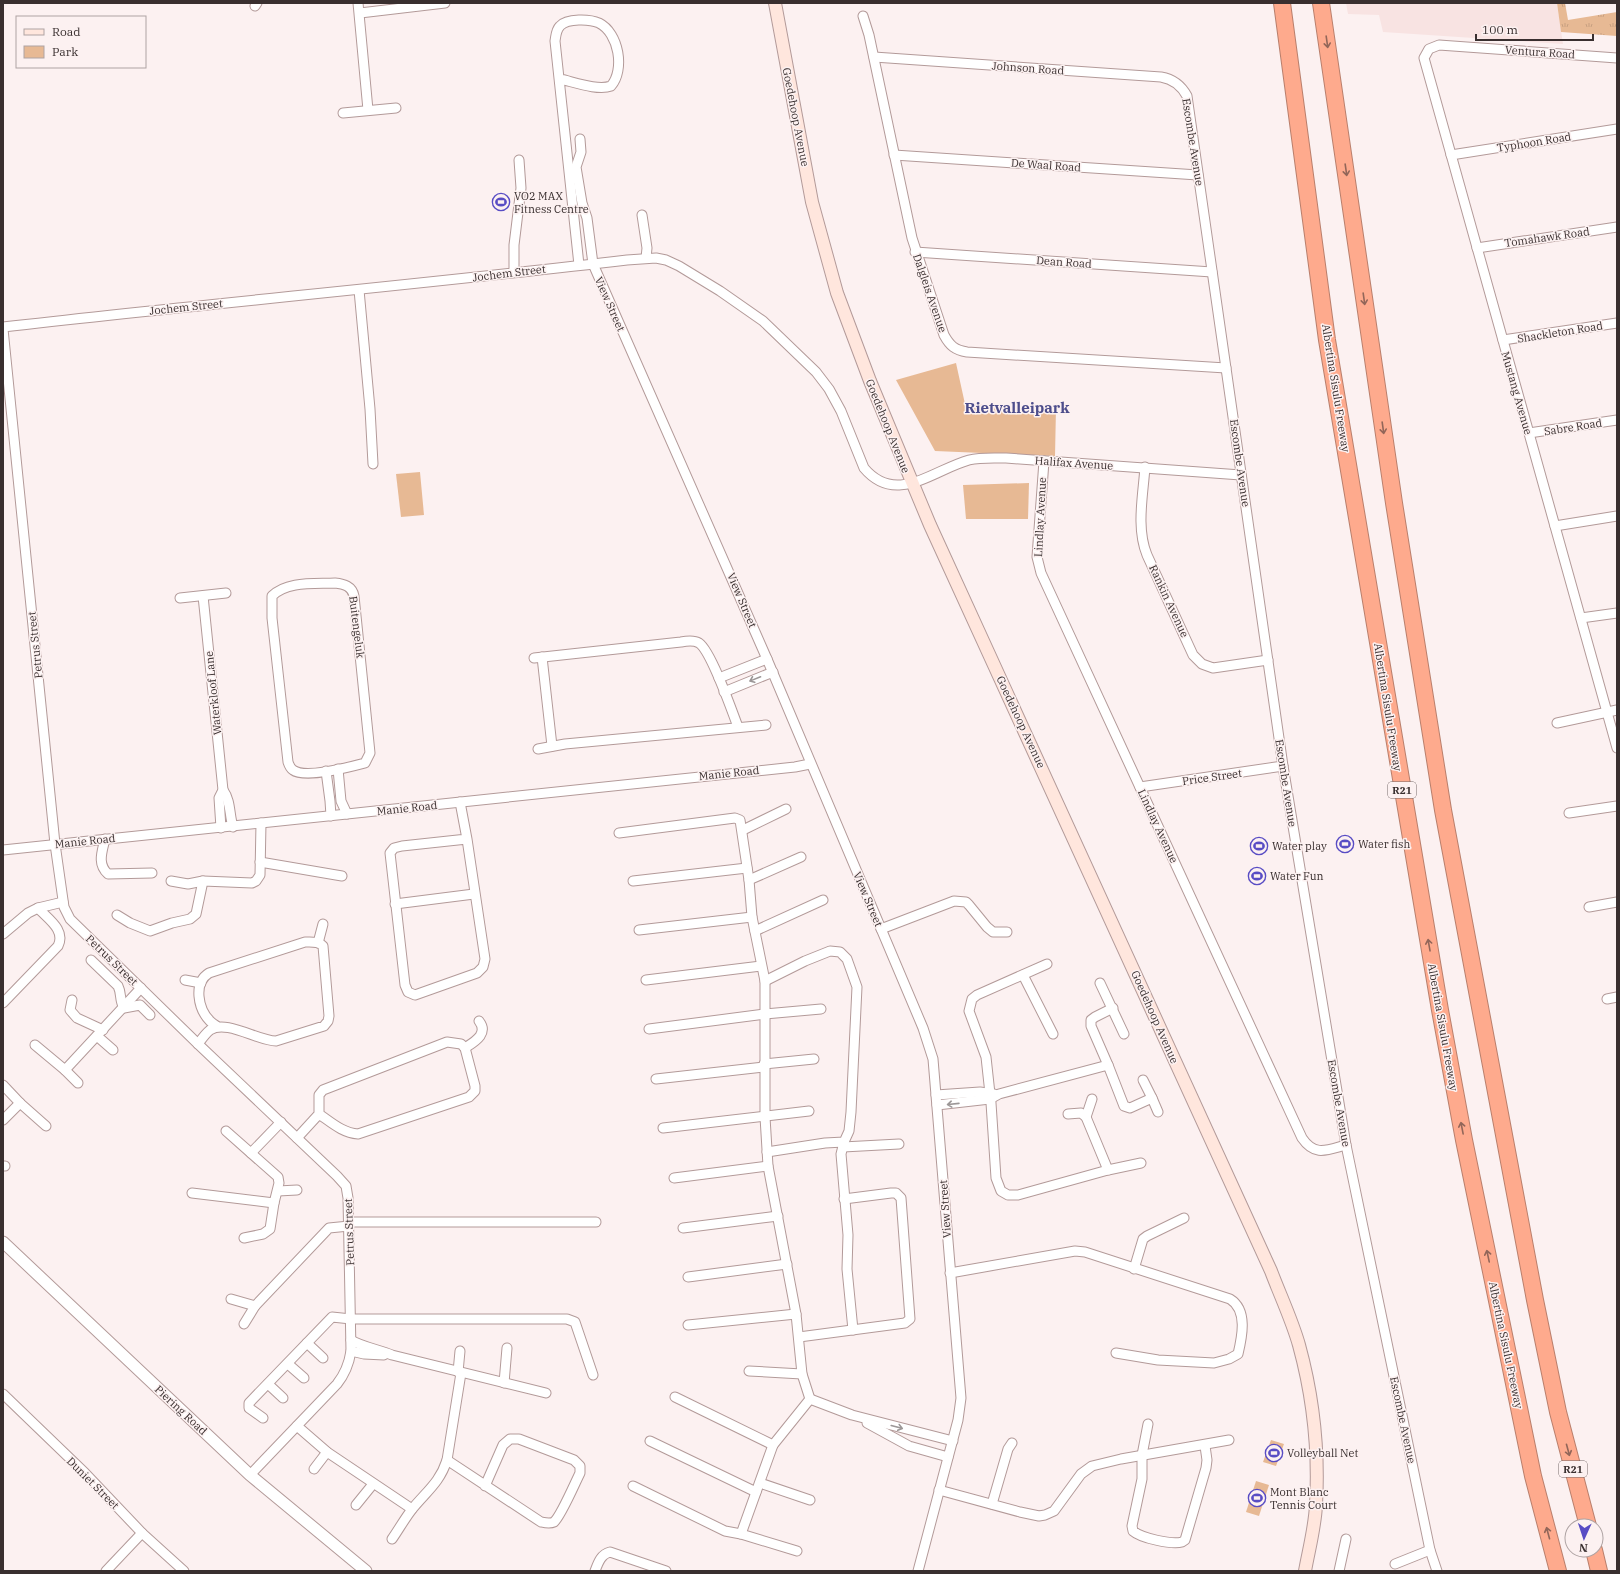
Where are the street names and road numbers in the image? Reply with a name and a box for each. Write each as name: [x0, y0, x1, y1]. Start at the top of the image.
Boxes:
street label: Ventura Road: [1505, 43, 1576, 61]
street label: Johnson Road: [991, 58, 1065, 78]
street label: Goedehoop Avenue: [780, 66, 812, 168]
street label: Escombe Avenue: [1179, 97, 1207, 187]
street label: Typhoon Road: [1496, 129, 1572, 155]
street label: De Waal Road: [1010, 156, 1082, 174]
street label: Tomahawk Road: [1503, 224, 1591, 250]
street label: Dalgleis Avenue: [910, 252, 950, 334]
street label: Dean Road: [1036, 253, 1093, 271]
street label: Jochem Street: [472, 262, 546, 284]
street label: View Street: [592, 274, 628, 334]
street label: Jochem Street: [149, 296, 223, 318]
street label: Shackleton Road: [1516, 318, 1604, 346]
street label: Albertina Sisulu Freeway: [1319, 323, 1353, 453]
street label: Mustang Avenue: [1498, 350, 1536, 436]
street label: Goedehoop Avenue: [863, 377, 913, 475]
street label: Sabre Road: [1543, 415, 1603, 438]
street label: Escombe Avenue: [1227, 418, 1253, 508]
street label: Halifax Avenue: [1034, 453, 1114, 473]
street label: Lindlay Avenue: [1031, 477, 1049, 557]
street label: Rankin Avenue: [1146, 562, 1192, 640]
street label: View Street: [724, 570, 760, 630]
street label: Buitengeluk: [346, 595, 368, 660]
street label: Petrus Street: [25, 611, 45, 679]
street label: Albertina Sisulu Freeway: [1371, 642, 1405, 772]
street label: Waterkloof Lane: [202, 650, 224, 736]
street label: Goedehoop Avenue: [993, 674, 1049, 770]
street label: Escombe Avenue: [1272, 738, 1300, 828]
street label: Manie Road: [698, 763, 760, 783]
street label: Price Street: [1181, 766, 1243, 788]
road number: R21: [1388, 782, 1416, 798]
street label: Lindlay Avenue: [1135, 787, 1181, 865]
street label: Manie Road: [376, 798, 438, 818]
street label: Manie Road: [54, 831, 116, 851]
street label: View Street: [850, 869, 886, 929]
street label: Petrus Street: [83, 932, 141, 988]
street label: Albertina Sisulu Freeway: [1425, 962, 1461, 1092]
street label: Goedehoop Avenue: [1128, 968, 1182, 1066]
street label: Escombe Avenue: [1324, 1058, 1354, 1148]
street label: View Street: [936, 1179, 954, 1239]
street label: Petrus Street: [341, 1198, 357, 1266]
street label: Albertina Sisulu Freeway: [1486, 1280, 1526, 1410]
street label: Escombe Avenue: [1387, 1375, 1419, 1465]
street label: Piering Road: [152, 1382, 210, 1438]
street label: Duniet Street: [64, 1454, 122, 1512]
road number: R21: [1559, 1461, 1587, 1477]

